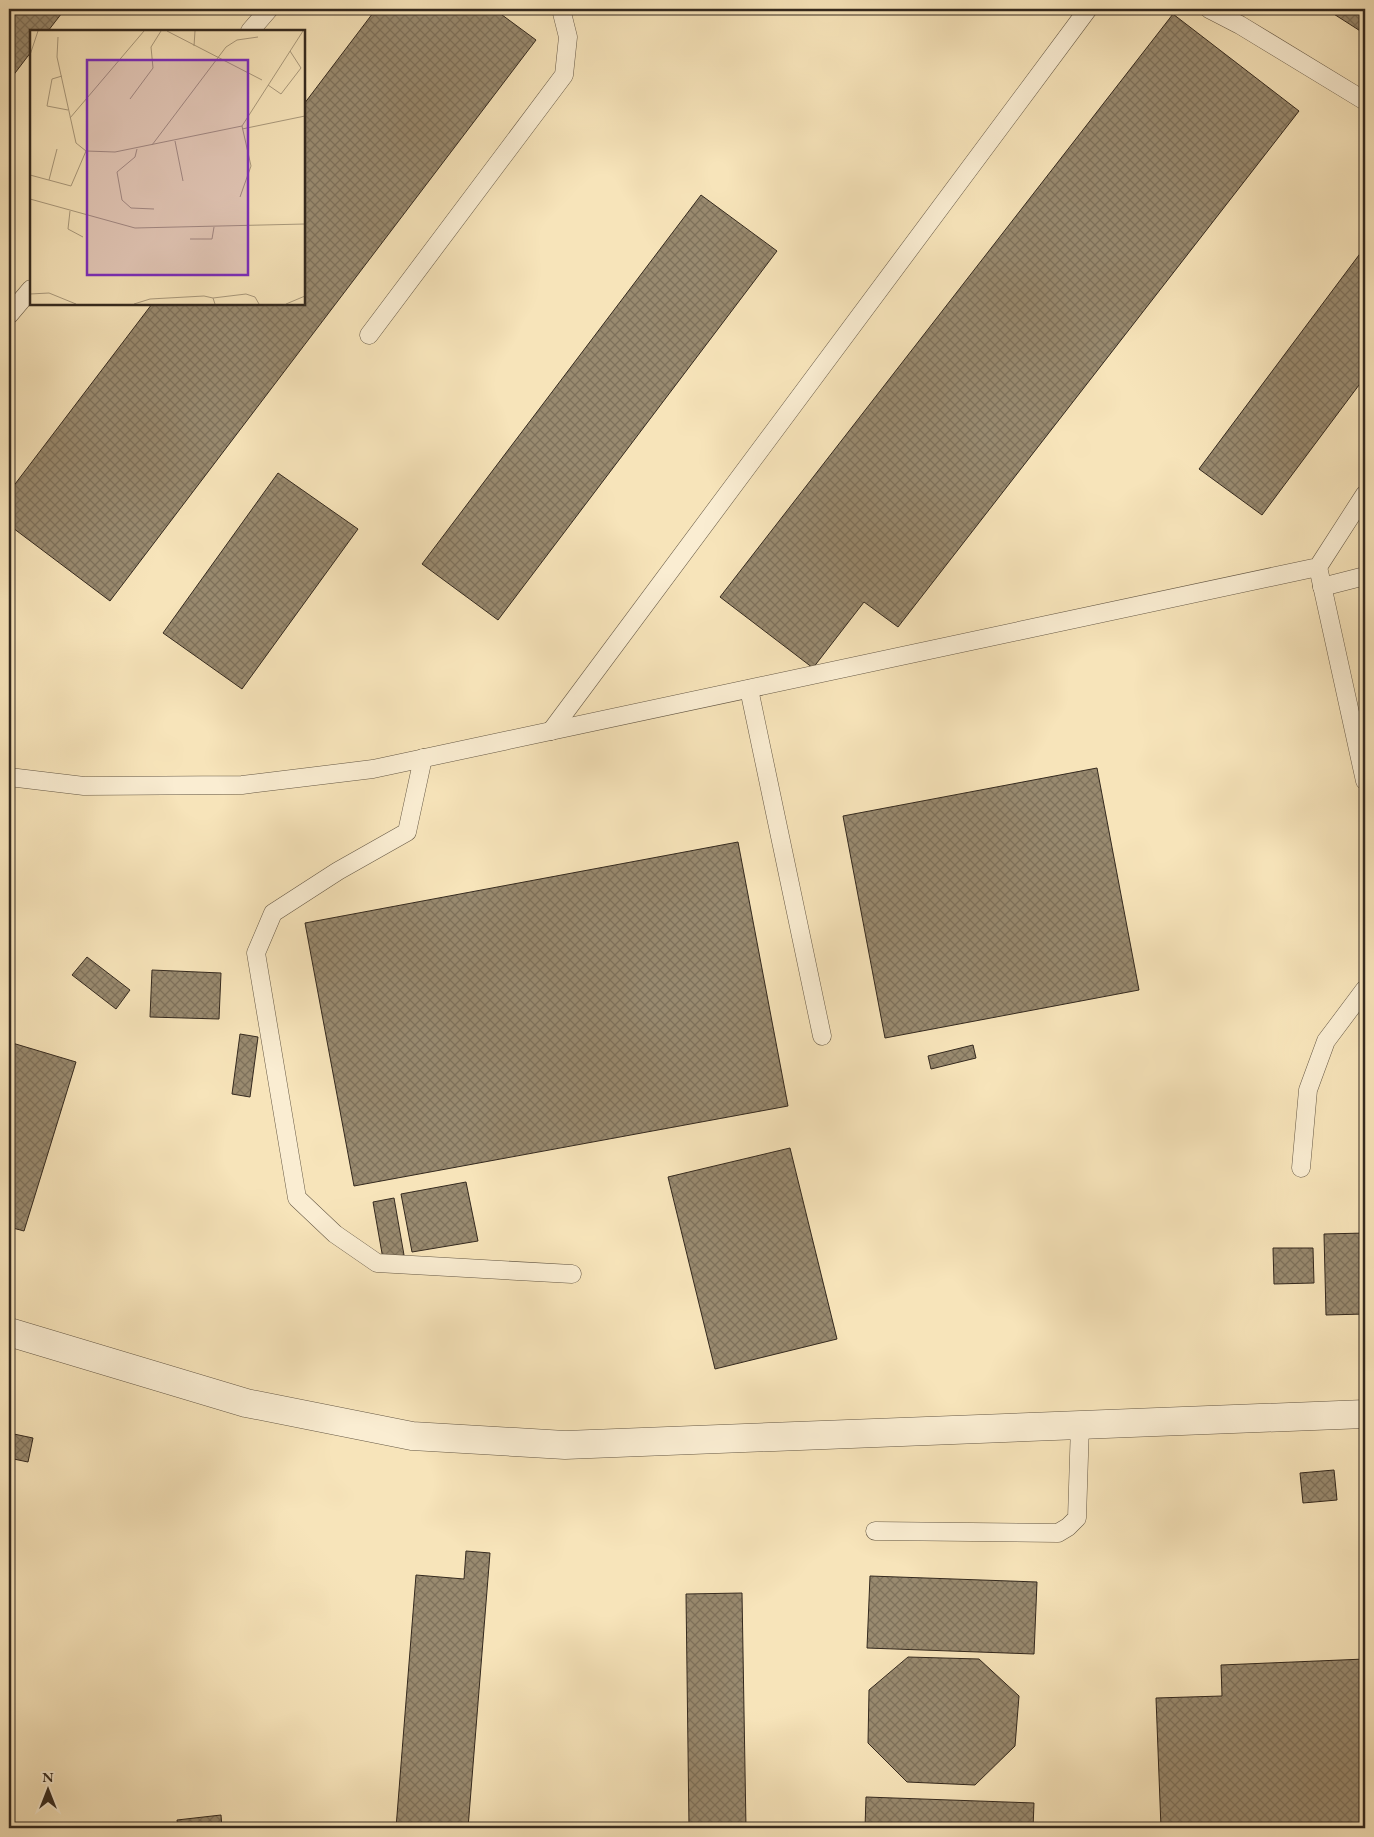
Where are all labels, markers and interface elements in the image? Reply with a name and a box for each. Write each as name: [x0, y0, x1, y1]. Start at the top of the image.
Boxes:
inset map: [30, 30, 305, 305]
north arrow: [22, 1764, 72, 1814]
text: N: [42, 1768, 54, 1786]

